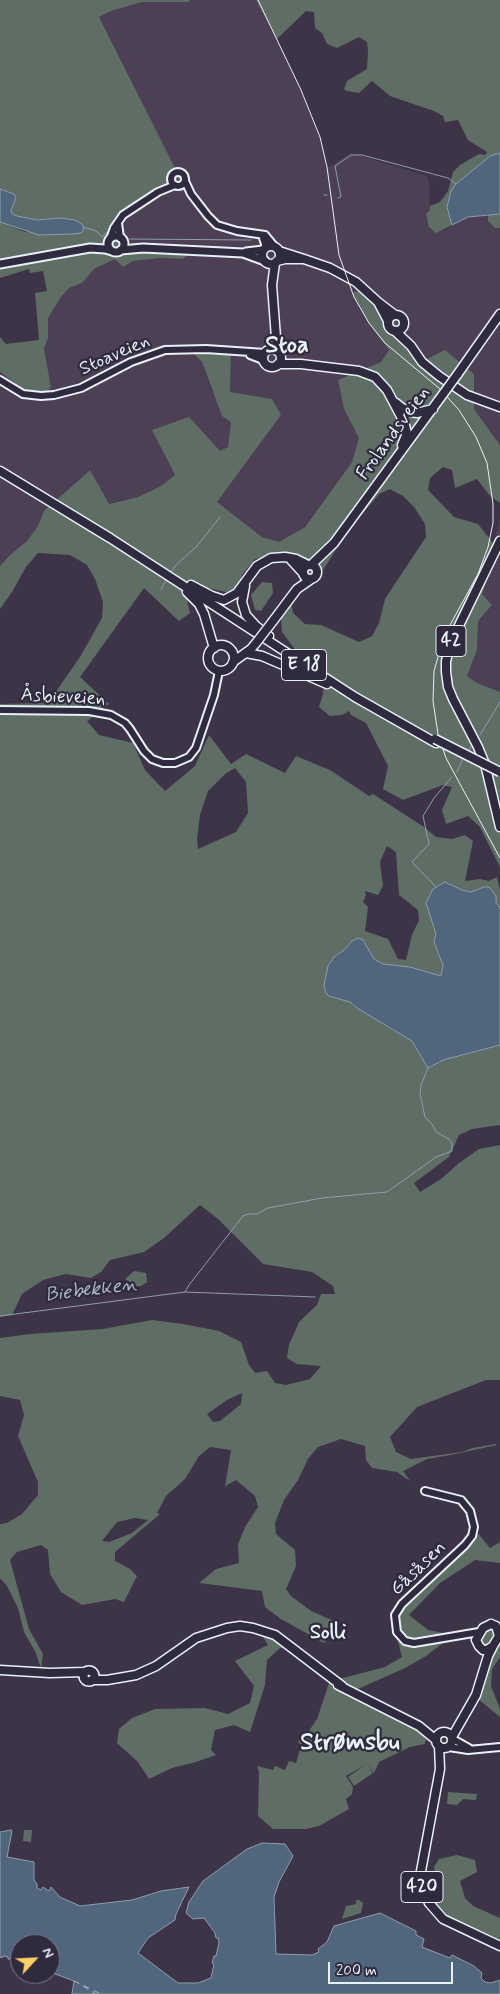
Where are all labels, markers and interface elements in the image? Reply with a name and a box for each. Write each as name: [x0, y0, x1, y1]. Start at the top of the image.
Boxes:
street label: Stoaveien: [76, 330, 154, 382]
district label: Stoa: [265, 333, 309, 361]
street label: Frolandsveien: [352, 383, 436, 485]
road number: 42: [436, 626, 466, 656]
road number: E 18: [282, 650, 326, 680]
street label: Åsbieveien: [20, 684, 106, 712]
water label: Biebekken: [44, 1273, 138, 1309]
street label: Gåsåsen: [386, 1537, 452, 1601]
district label: Solli: [310, 1622, 346, 1646]
district label: Strømsbu: [300, 1730, 400, 1758]
road number: 420: [401, 1871, 443, 1902]
north arrow: [10, 1934, 60, 1984]
text: N: [38, 1945, 58, 1961]
scale bar: [330, 1952, 455, 1984]
text: 200 m: [336, 1961, 377, 1981]

